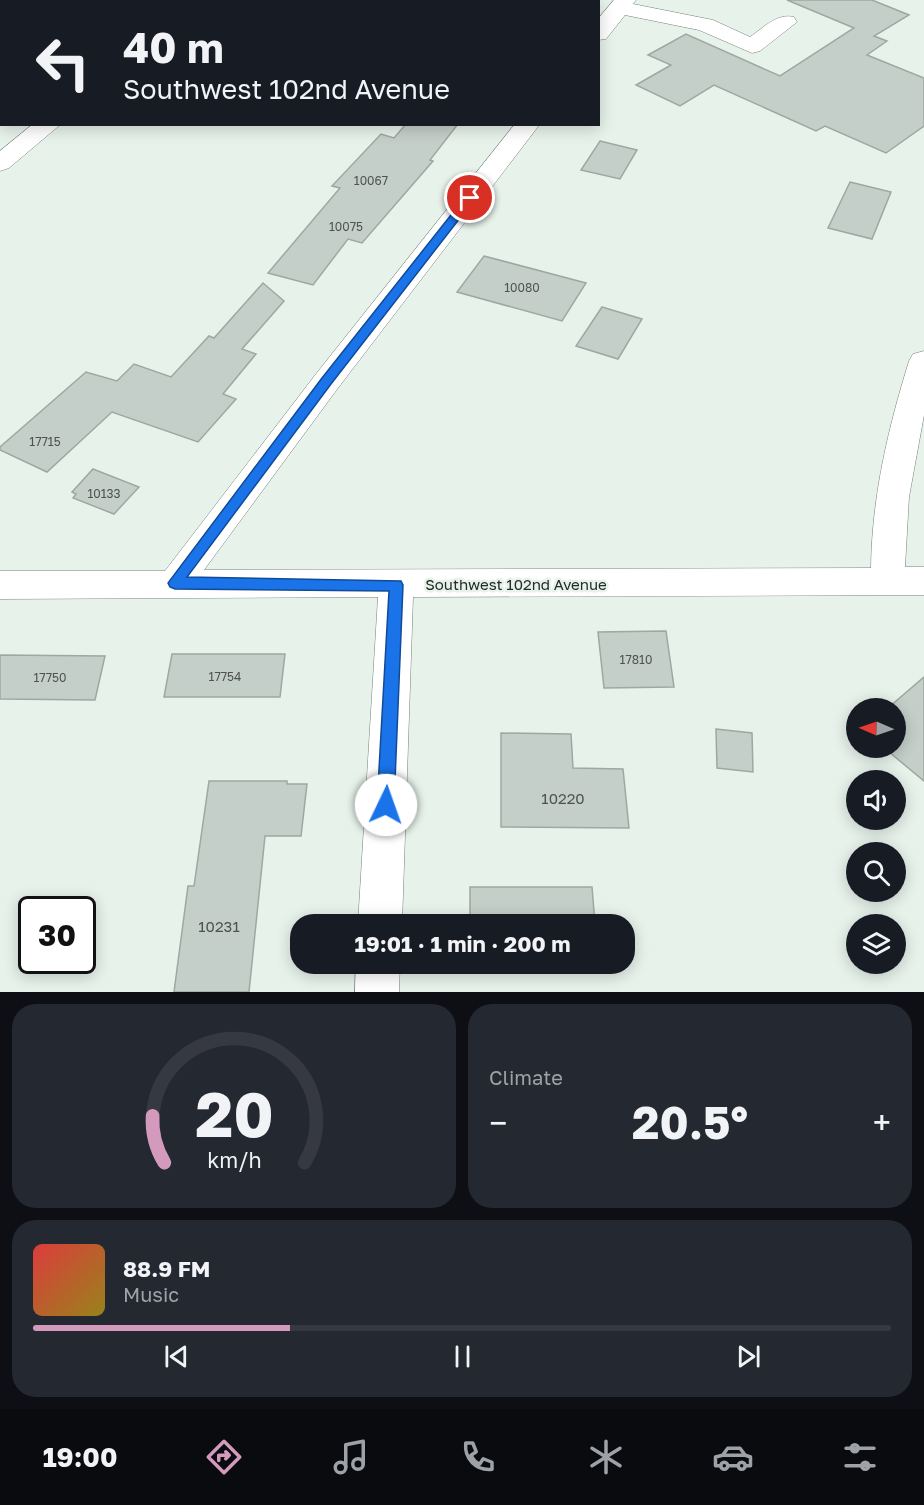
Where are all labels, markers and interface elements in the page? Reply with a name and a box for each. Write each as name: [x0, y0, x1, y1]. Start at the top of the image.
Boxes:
text: 40 m: [123, 22, 224, 72]
icon: left: [24, 24, 102, 102]
text: Southwest 102nd Avenue: [123, 73, 450, 105]
pin: [444, 172, 495, 223]
house number: 10067: [354, 173, 388, 188]
icon: arrive: [453, 181, 486, 214]
house number: 10075: [329, 219, 363, 234]
house number: 10080: [504, 280, 540, 295]
house number: 17715: [29, 434, 61, 449]
house number: 10133: [87, 486, 121, 501]
street label: Southwest 102nd Avenue: [425, 575, 607, 593]
house number: 17810: [620, 652, 652, 667]
house number: 17754: [209, 669, 241, 684]
house number: 17750: [34, 670, 66, 685]
north arrow: [846, 698, 906, 758]
map controls: [846, 698, 906, 974]
button: sound: [846, 770, 906, 830]
position arrow: [354, 773, 418, 837]
house number: 10220: [541, 789, 585, 807]
button: search: [846, 842, 906, 902]
speed limit sign: 30: [18, 896, 96, 974]
button: layers: [846, 914, 906, 974]
house number: 10231: [198, 917, 240, 935]
text: 19:01 · 1 min · 200 m: [354, 930, 571, 957]
text: Climate: [489, 1065, 563, 1089]
text: 20: [195, 1076, 273, 1151]
text: 20.5°: [632, 1095, 748, 1149]
text: −: [489, 1103, 507, 1142]
text: +: [873, 1103, 891, 1142]
text: km/h: [207, 1147, 261, 1173]
text: 88.9 FM: [123, 1255, 210, 1282]
text: Music: [123, 1282, 179, 1306]
icon: previous: [160, 1340, 193, 1373]
icon: pause: [446, 1340, 479, 1373]
icon: next: [732, 1340, 765, 1373]
icon: directions: [203, 1436, 245, 1478]
icon: music: [330, 1436, 372, 1478]
icon: phone: [457, 1436, 499, 1478]
icon: climate: [585, 1436, 627, 1478]
icon: car: [712, 1436, 754, 1478]
icon: filters: [839, 1436, 881, 1478]
text: 19:00: [43, 1441, 117, 1473]

